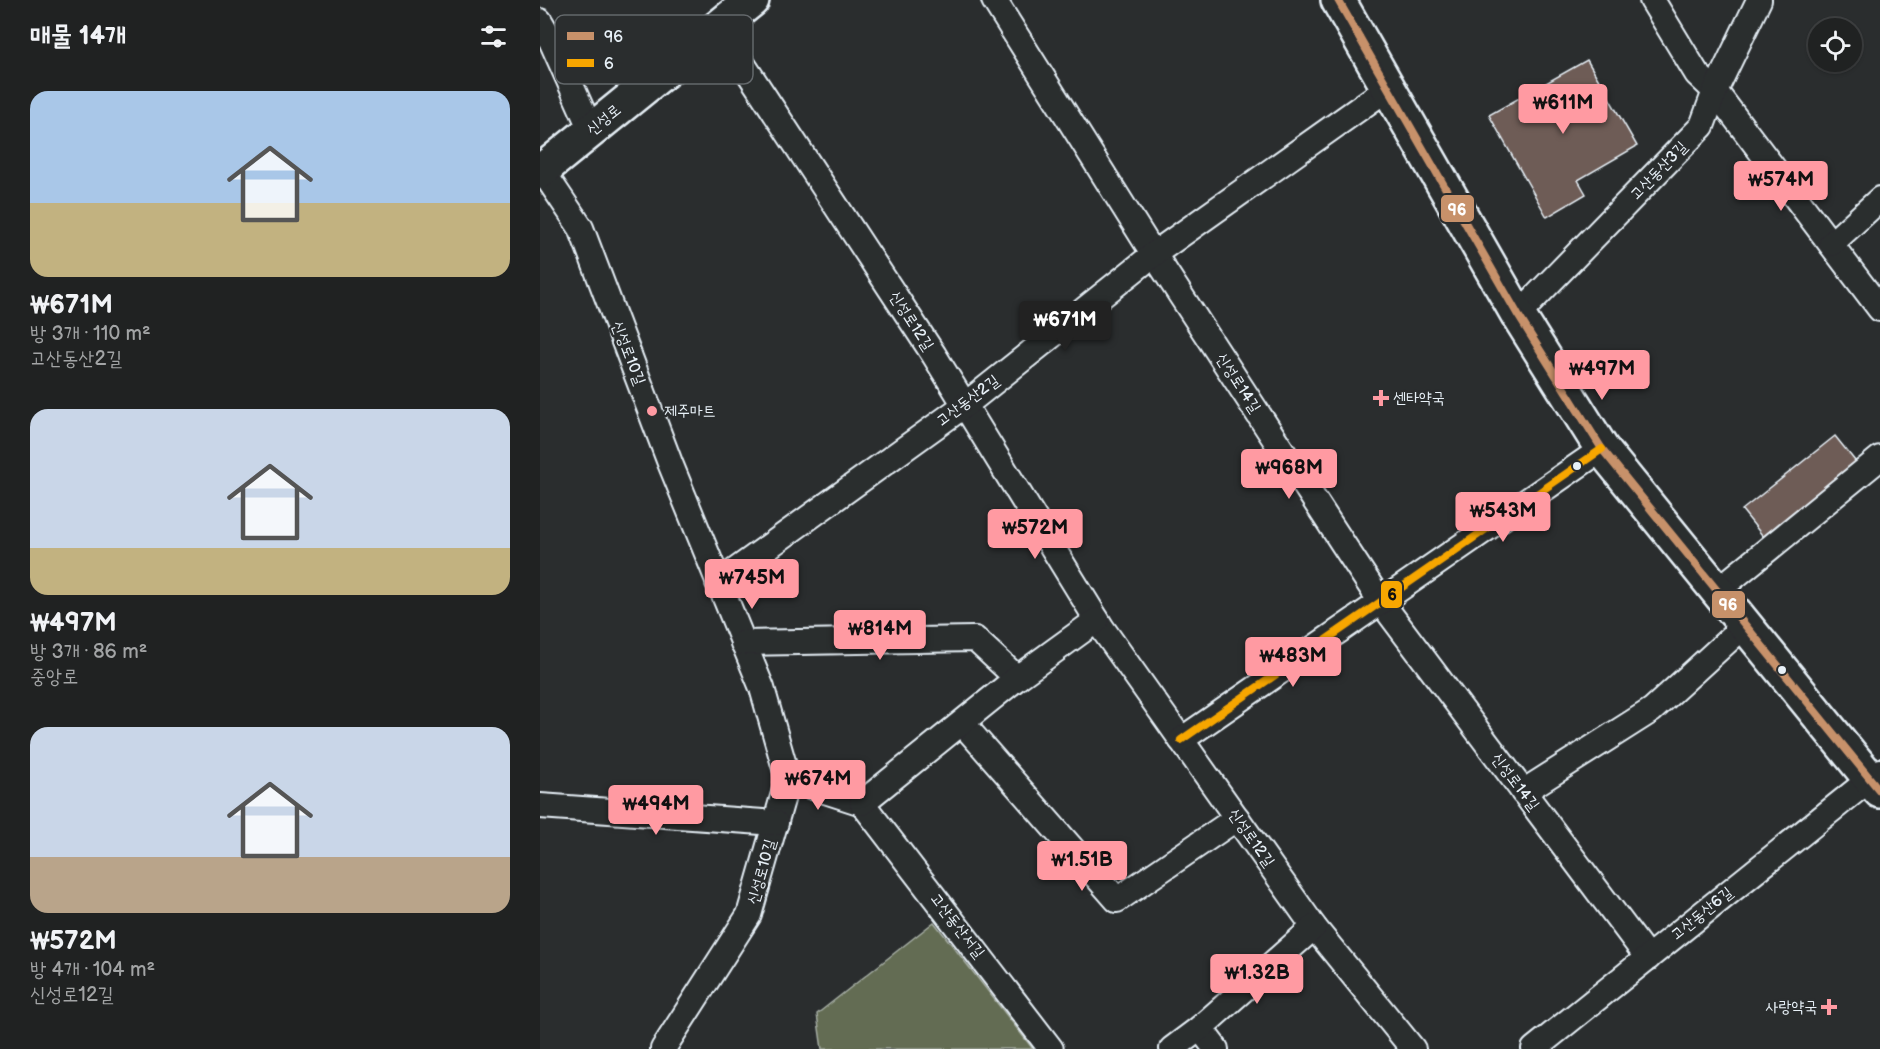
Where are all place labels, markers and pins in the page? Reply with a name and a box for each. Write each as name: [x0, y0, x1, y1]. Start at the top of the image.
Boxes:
pin: ₩611M: [1521, 84, 1605, 135]
pin: ₩574M: [1739, 161, 1823, 212]
pin: ₩671M: [1023, 301, 1107, 352]
pin: ₩497M: [1560, 350, 1644, 401]
place label: 센타약국: [1393, 389, 1445, 408]
marker: 센타약국: [1374, 391, 1388, 405]
place label: 제주마트: [664, 402, 716, 421]
marker: 제주마트: [645, 404, 659, 418]
pin: ₩968M: [1247, 449, 1331, 500]
unlabelled marker: [1571, 460, 1583, 472]
pin: ₩543M: [1461, 492, 1545, 543]
pin: ₩572M: [993, 509, 1077, 560]
pin: ₩745M: [710, 559, 794, 610]
pin: ₩814M: [838, 610, 922, 661]
pin: ₩483M: [1251, 637, 1335, 688]
unlabelled marker: [1776, 664, 1788, 676]
pin: ₩674M: [776, 760, 860, 811]
pin: ₩494M: [614, 785, 698, 836]
pin: ₩1.51B: [1033, 841, 1131, 892]
pin: ₩1.32B: [1208, 954, 1306, 1005]
place label: 사랑약국: [1766, 998, 1817, 1017]
marker: 사랑약국: [1822, 1000, 1836, 1014]

